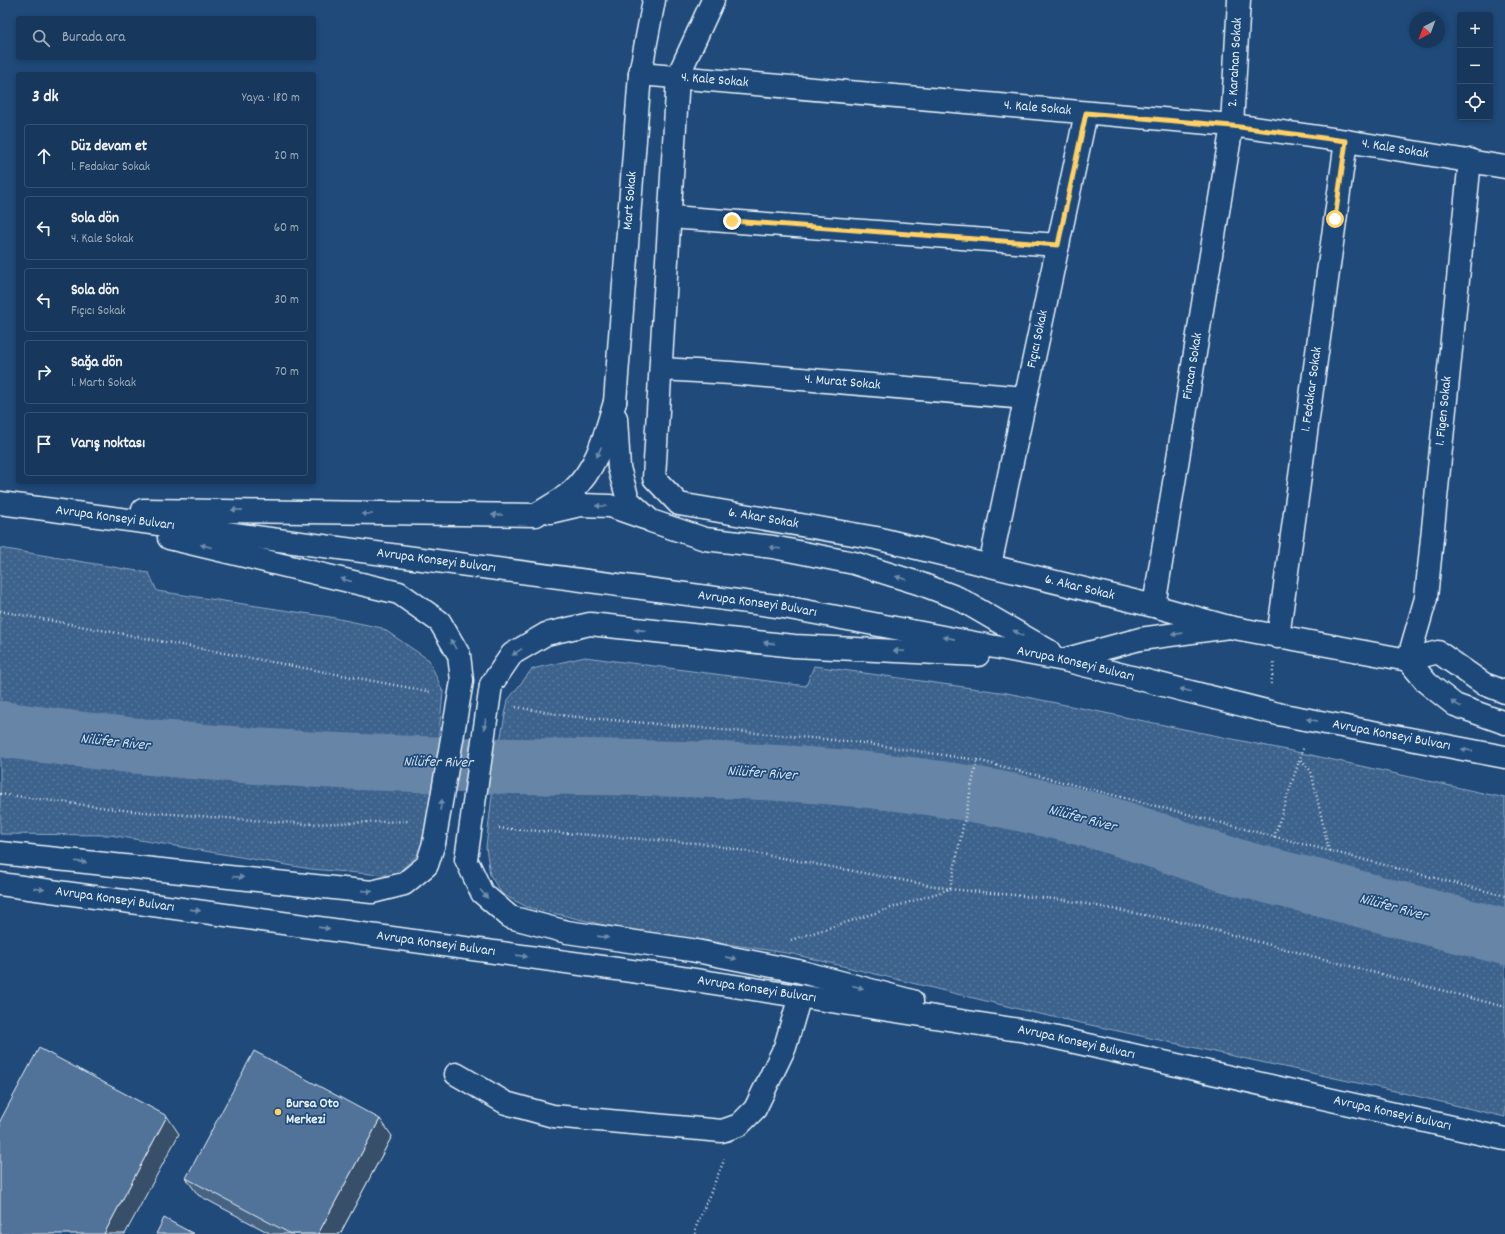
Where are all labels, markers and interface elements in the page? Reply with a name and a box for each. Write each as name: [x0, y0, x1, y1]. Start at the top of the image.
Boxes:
north arrow: [1409, 12, 1445, 48]
map controls: [1457, 12, 1493, 120]
button: +: [1457, 12, 1493, 48]
search box: [16, 16, 316, 60]
street label: 2. Karahan Sokak: [1223, 17, 1248, 108]
icon: search: [30, 27, 52, 49]
text: Burada ara: [62, 27, 125, 49]
button: −: [1457, 48, 1493, 84]
street label: 4. Kale Sokak: [680, 68, 750, 93]
button: locate: [1457, 84, 1493, 120]
text: 3 dk: [32, 86, 58, 110]
text: Yaya · 180 m: [242, 89, 300, 108]
street label: 4. Kale Sokak: [1003, 95, 1072, 121]
street label: 4. Kale Sokak: [1360, 134, 1430, 164]
text: Düz devam et: [71, 136, 147, 158]
icon: ahead: [33, 145, 55, 167]
text: 20 m: [274, 147, 299, 166]
text: 1. Fedakar Sokak: [71, 158, 150, 177]
street label: Mart Sokak: [618, 170, 643, 231]
text: Sola dön: [71, 208, 119, 230]
route start: [1326, 210, 1344, 228]
route end: [723, 212, 741, 230]
icon: left: [33, 217, 55, 239]
text: 60 m: [274, 219, 299, 238]
text: 4. Kale Sokak: [71, 230, 134, 249]
text: Sola dön: [71, 280, 119, 302]
icon: left: [33, 289, 55, 311]
text: 30 m: [274, 291, 299, 310]
text: Fıçıcı Sokak: [71, 302, 126, 321]
street label: Fıçıcı Sokak: [1022, 308, 1054, 370]
street label: Fincan Sokak: [1178, 331, 1208, 401]
street label: 1. Fedakar Sokak: [1296, 345, 1328, 433]
text: Sağa dön: [71, 352, 122, 374]
icon: right: [33, 361, 55, 383]
text: 70 m: [275, 363, 299, 382]
street label: 4. Murat Sokak: [804, 369, 882, 396]
text: 1. Martı Sokak: [71, 374, 136, 393]
street label: 1. Figen Sokak: [1430, 375, 1458, 447]
icon: arrive: [33, 433, 55, 455]
text: Varış noktası: [71, 433, 145, 455]
one-way arrow: [596, 447, 602, 458]
street label: Avrupa Konseyi Bulvarı: [54, 500, 176, 536]
one-way arrow: [595, 502, 607, 509]
street label: 6. Akar Sokak: [726, 503, 800, 535]
one-way arrow: [230, 507, 243, 513]
one-way arrow: [360, 511, 373, 517]
one-way arrow: [490, 512, 503, 518]
one-way arrow: [200, 543, 212, 549]
street label: Avrupa Konseyi Bulvarı: [375, 543, 497, 579]
one-way arrow: [769, 545, 781, 551]
street label: 6. Akar Sokak: [1043, 570, 1117, 606]
one-way arrow: [895, 575, 907, 581]
one-way arrow: [340, 577, 352, 583]
street label: Avrupa Konseyi Bulvarı: [697, 586, 818, 623]
one-way arrow: [634, 626, 646, 633]
one-way arrow: [1012, 630, 1024, 637]
one-way arrow: [1171, 631, 1183, 637]
one-way arrow: [943, 635, 955, 641]
one-way arrow: [449, 638, 456, 650]
one-way arrow: [763, 640, 775, 646]
street label: Avrupa Konseyi Bulvarı: [1015, 641, 1136, 687]
one-way arrow: [511, 648, 522, 656]
one-way arrow: [892, 648, 905, 654]
one-way arrow: [1179, 687, 1191, 693]
one-way arrow: [1450, 700, 1462, 707]
street label: Avrupa Konseyi Bulvarı: [1331, 714, 1452, 756]
one-way arrow: [482, 717, 488, 730]
one-way arrow: [1305, 717, 1318, 723]
water label: Nilüfer River: [79, 728, 152, 758]
one-way arrow: [1461, 747, 1473, 753]
water label: Nilüfer River: [403, 751, 474, 775]
water label: Nilüfer River: [727, 761, 799, 787]
one-way arrow: [438, 799, 444, 811]
water label: Nilüfer River: [1046, 799, 1120, 839]
one-way arrow: [75, 858, 87, 865]
one-way arrow: [232, 874, 244, 880]
street label: Avrupa Konseyi Bulvarı: [54, 882, 176, 918]
one-way arrow: [33, 886, 45, 892]
one-way arrow: [361, 888, 373, 895]
water label: Nilüfer River: [1357, 888, 1431, 928]
one-way arrow: [479, 889, 488, 899]
one-way arrow: [189, 907, 201, 913]
one-way arrow: [318, 925, 330, 931]
street label: Avrupa Konseyi Bulvarı: [375, 926, 497, 962]
one-way arrow: [597, 934, 609, 940]
one-way arrow: [516, 953, 528, 959]
one-way arrow: [725, 955, 737, 961]
street label: Avrupa Konseyi Bulvarı: [696, 971, 817, 1009]
one-way arrow: [851, 984, 864, 990]
street label: Avrupa Konseyi Bulvarı: [1016, 1020, 1137, 1065]
street label: Avrupa Konseyi Bulvarı: [1332, 1091, 1453, 1137]
place label: Bursa Oto Merkezi: [286, 1094, 339, 1130]
marker: Bursa Oto Merkezi: [273, 1107, 283, 1117]

